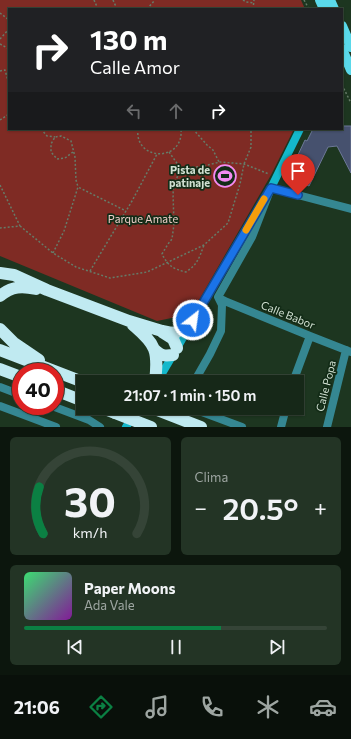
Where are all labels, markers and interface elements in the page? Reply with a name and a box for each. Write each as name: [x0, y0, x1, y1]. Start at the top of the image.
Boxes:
text: 130 m: [90, 22, 167, 56]
icon: right: [24, 24, 76, 76]
text: Calle Amor: [90, 56, 180, 78]
icon: left: [123, 100, 145, 122]
icon: ahead: [165, 100, 187, 122]
icon: right: [207, 100, 229, 122]
pin: [281, 154, 315, 195]
icon: arrive: [287, 160, 309, 182]
place label: Pista de patinaje: [169, 163, 210, 189]
sports icon: Pista de patinaje: [212, 163, 238, 189]
park label: Parque Amate: [108, 212, 178, 225]
street label: Calle Babor: [259, 298, 318, 331]
position arrow: [172, 299, 214, 341]
street label: Calle Popa: [313, 359, 338, 413]
speed limit sign: 40: [12, 363, 64, 415]
text: 21:07 · 1 min · 150 m: [124, 386, 256, 404]
text: Clima: [195, 469, 228, 485]
text: 30: [64, 475, 116, 526]
text: 20.5°: [223, 489, 299, 526]
text: −: [195, 494, 207, 521]
text: +: [314, 494, 327, 521]
text: km/h: [73, 523, 108, 541]
text: Paper Moons: [84, 579, 175, 597]
text: Ada Vale: [84, 597, 135, 613]
icon: previous: [64, 636, 86, 658]
icon: pause: [165, 636, 187, 658]
icon: next: [266, 636, 288, 658]
icon: directions: [87, 693, 115, 721]
icon: music: [143, 693, 171, 721]
icon: phone: [198, 693, 226, 721]
icon: climate: [254, 693, 282, 721]
icon: car: [309, 693, 337, 721]
text: 21:06: [14, 696, 60, 718]

